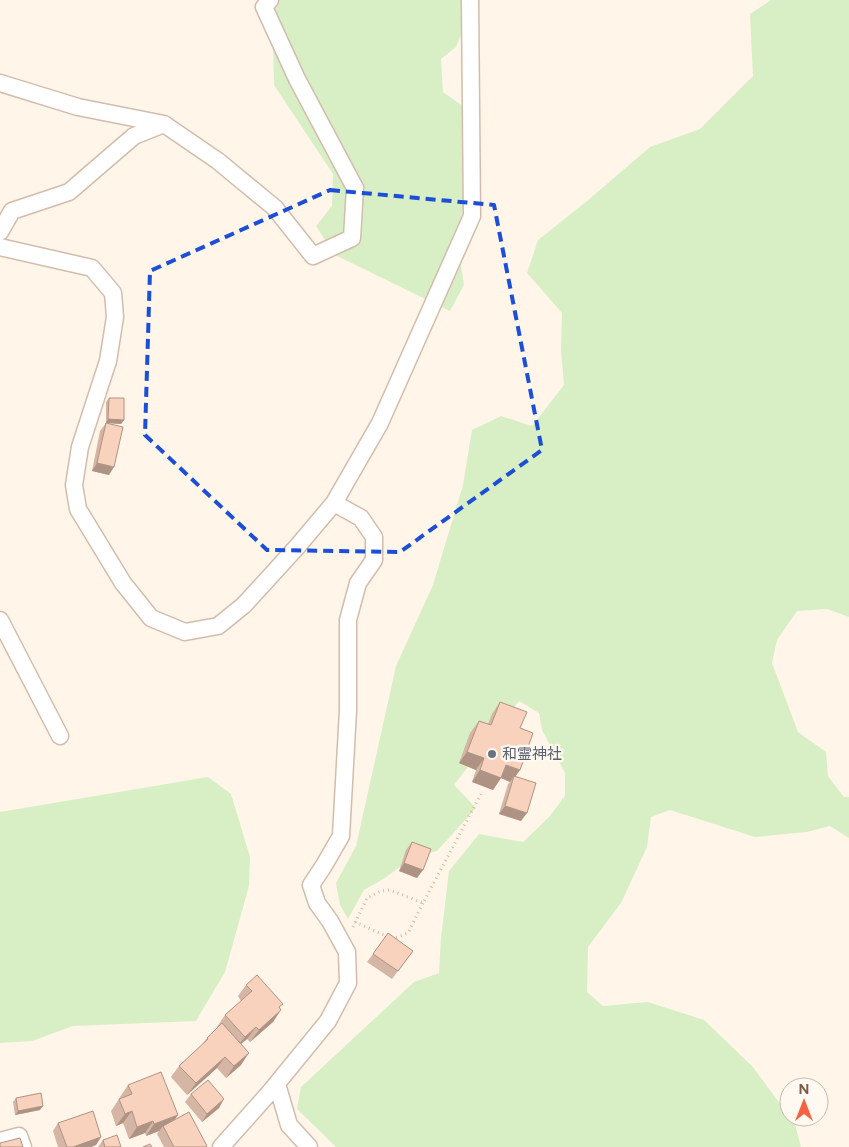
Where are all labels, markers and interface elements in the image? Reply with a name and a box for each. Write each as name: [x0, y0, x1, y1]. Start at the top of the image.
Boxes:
place label: 和霊神社: [502, 745, 562, 763]
marker: 和霊神社: [486, 748, 498, 760]
north arrow: [779, 1077, 829, 1127]
text: N: [799, 1081, 809, 1098]

